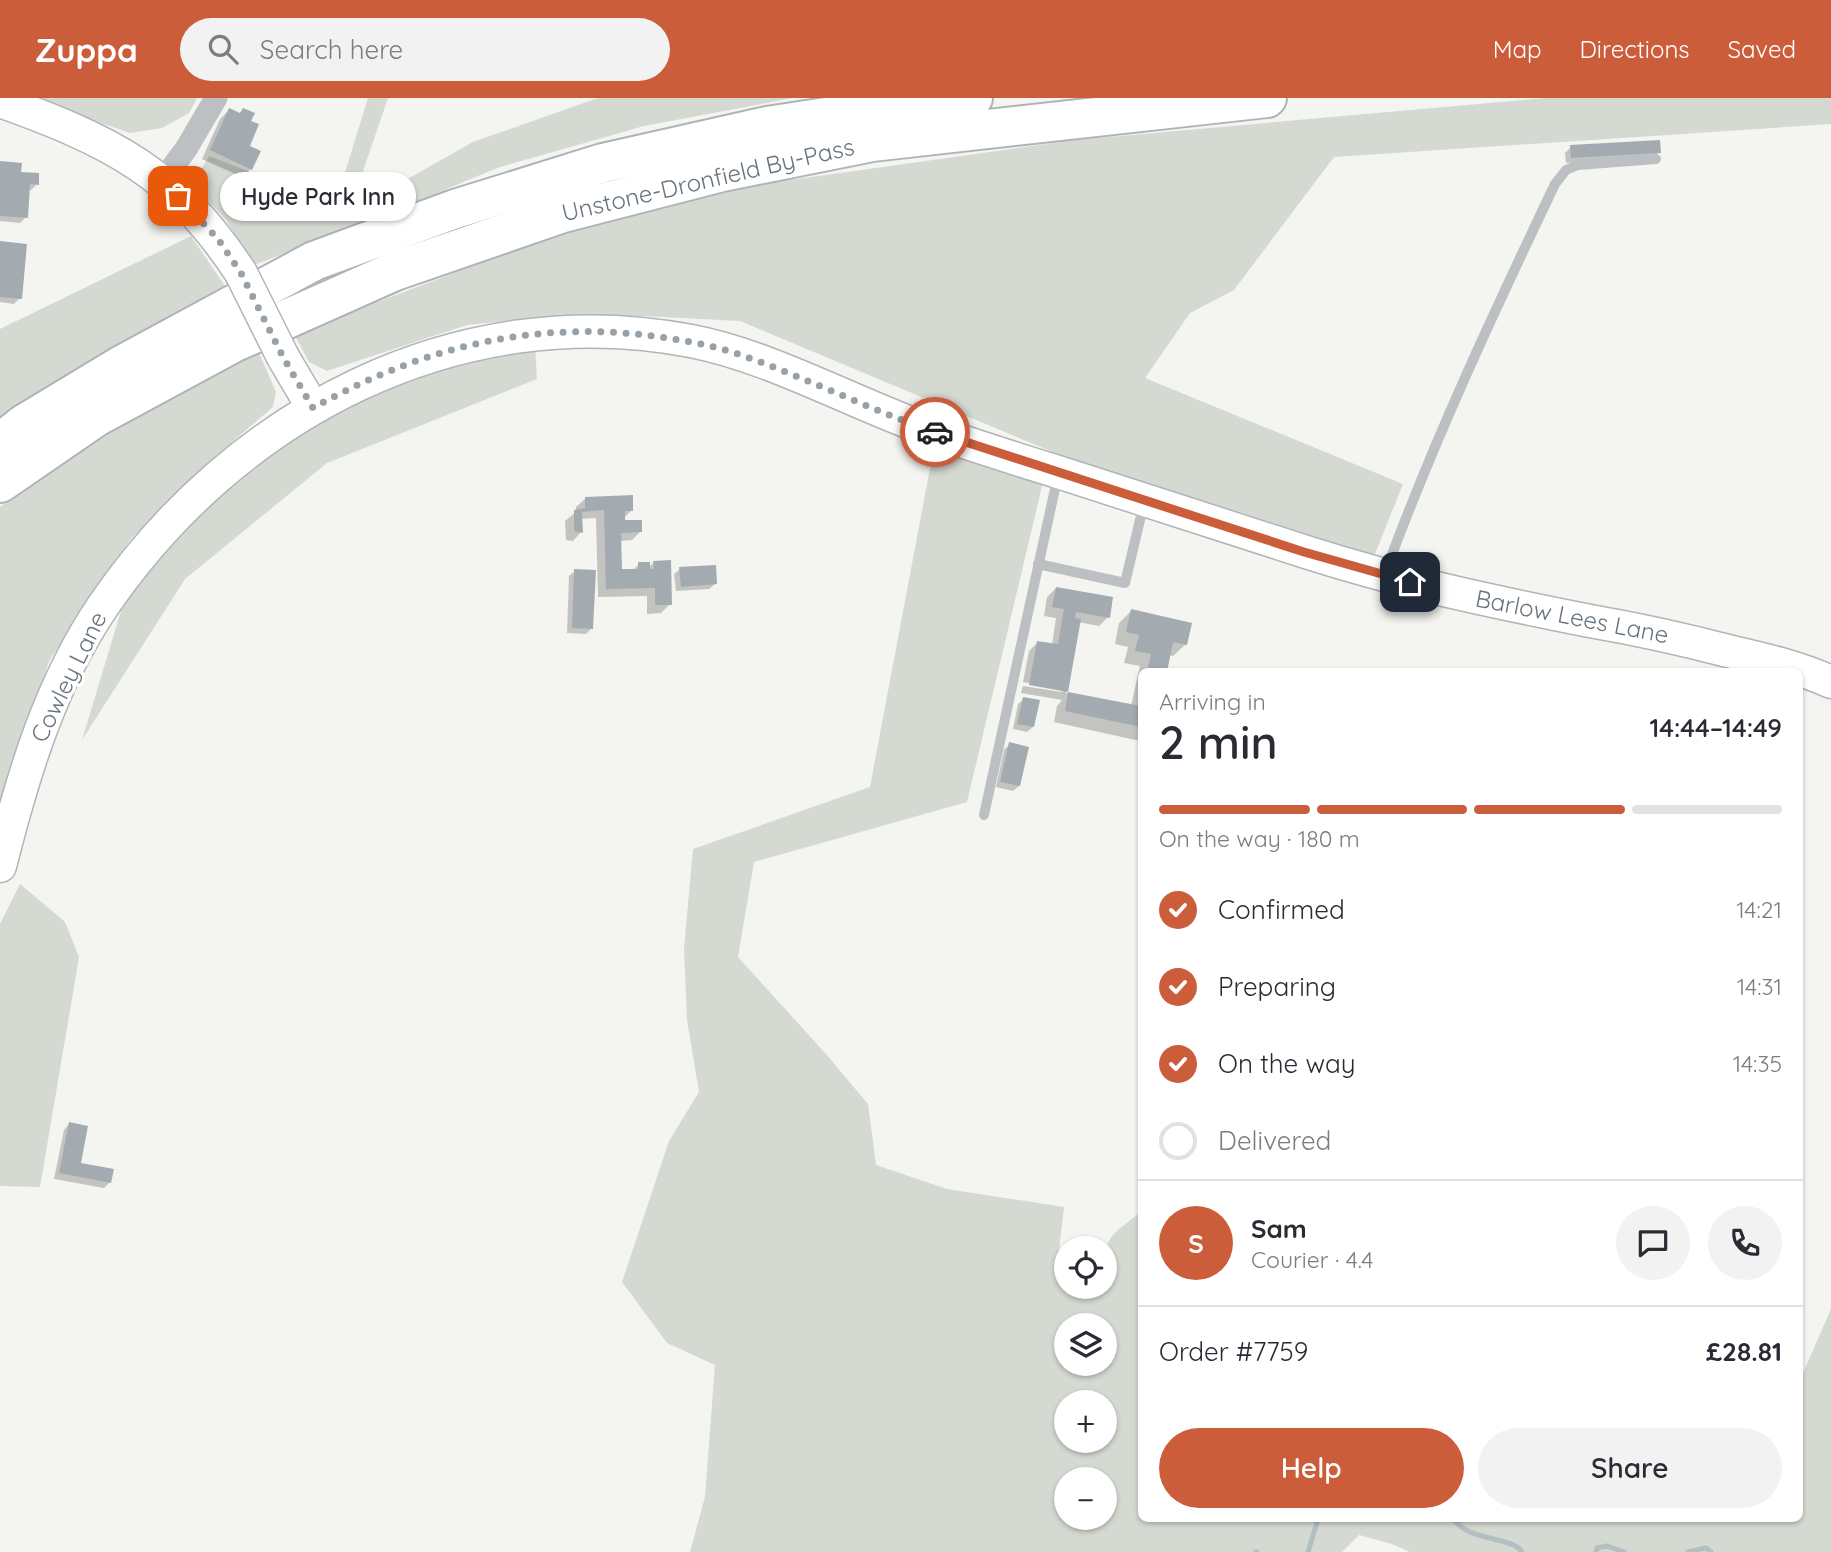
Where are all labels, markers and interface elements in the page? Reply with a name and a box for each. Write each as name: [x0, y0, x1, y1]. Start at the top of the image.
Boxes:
search box: [180, 18, 670, 81]
text: Zuppa: [35, 29, 138, 70]
icon: search: [204, 30, 242, 68]
text: Search here: [260, 33, 403, 66]
text: Map: [1493, 34, 1542, 64]
text: Directions: [1580, 34, 1690, 64]
text: Saved: [1728, 34, 1796, 64]
street label: Unstone-Dronfield By-Pass: [559, 131, 857, 227]
pin: [148, 166, 208, 226]
callout: Hyde Park Inn: [220, 172, 416, 220]
icon: bag: [159, 177, 197, 215]
text: Hyde Park Inn: [241, 182, 395, 211]
courier: [900, 397, 970, 467]
icon: car: [916, 413, 954, 451]
pin: [1380, 552, 1440, 612]
icon: home: [1391, 563, 1429, 601]
street label: Barlow Lees Lane: [1473, 583, 1671, 649]
street label: Cowley Lane: [24, 606, 113, 747]
text: Arriving in: [1159, 687, 1266, 716]
text: 14:44–14:49: [1649, 711, 1782, 744]
text: 2 min: [1159, 713, 1278, 771]
text: On the way · 180 m: [1159, 824, 1360, 853]
icon: check: [1159, 891, 1197, 929]
text: Confirmed: [1218, 893, 1345, 926]
text: 14:21: [1736, 895, 1782, 924]
icon: check: [1159, 968, 1197, 1006]
text: Preparing: [1218, 970, 1336, 1003]
text: 14:31: [1737, 972, 1782, 1001]
icon: check: [1159, 1045, 1197, 1083]
text: On the way: [1218, 1047, 1356, 1080]
text: 14:35: [1733, 1049, 1782, 1078]
text: Delivered: [1218, 1124, 1331, 1157]
button: chat: [1616, 1206, 1690, 1280]
button: phone: [1708, 1206, 1782, 1280]
text: Sam: [1251, 1212, 1307, 1245]
text: S: [1188, 1227, 1204, 1260]
map controls: [1054, 1236, 1117, 1530]
button: locate: [1054, 1236, 1117, 1299]
text: Courier · 4.4: [1251, 1245, 1373, 1274]
button: layers: [1054, 1313, 1117, 1376]
text: Order #7759: [1159, 1335, 1308, 1368]
text: £28.81: [1706, 1335, 1782, 1368]
button: +: [1054, 1390, 1117, 1453]
button: Help: [1159, 1428, 1464, 1508]
button: Share: [1478, 1428, 1782, 1508]
button: −: [1054, 1467, 1117, 1530]

